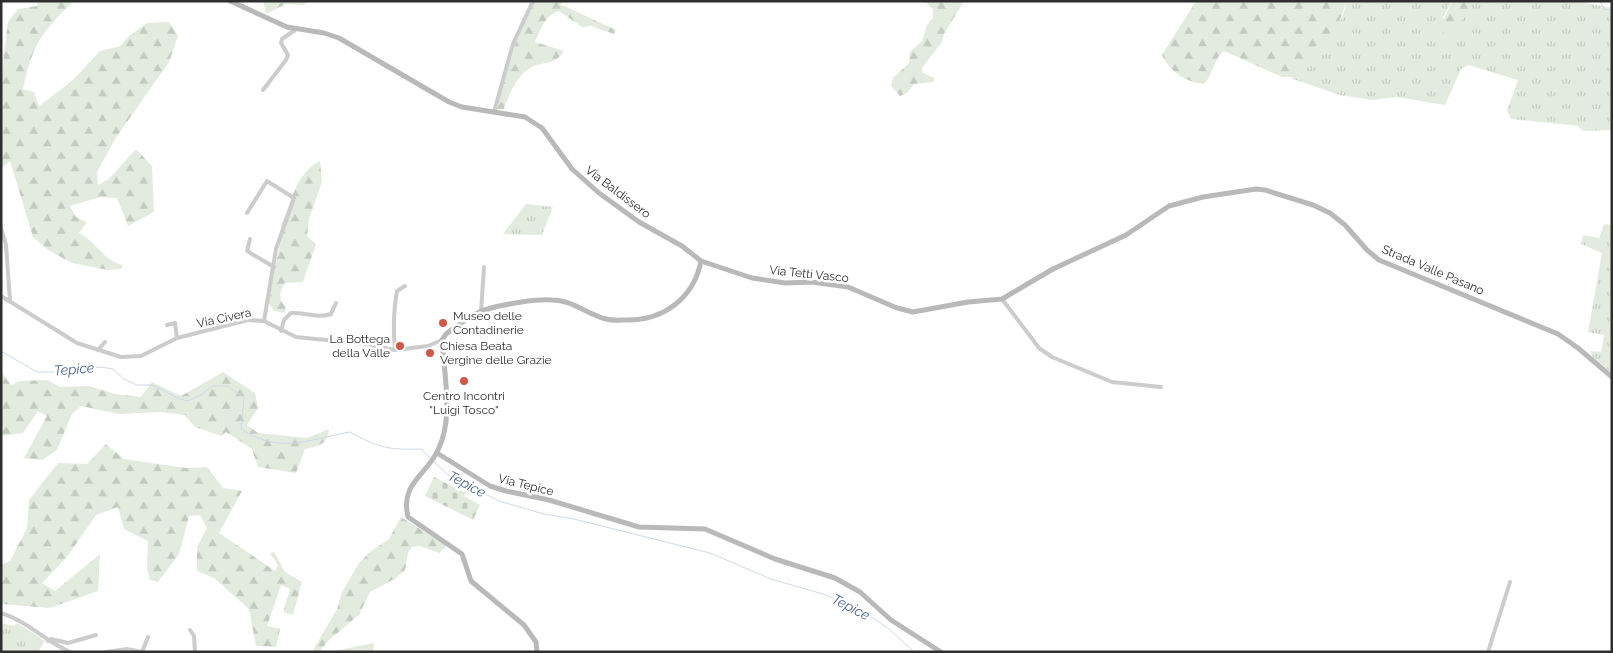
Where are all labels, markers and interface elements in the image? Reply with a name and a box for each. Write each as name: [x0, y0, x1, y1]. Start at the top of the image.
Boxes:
street label: Via Baldissero: [583, 163, 653, 221]
street label: Strada Valle Pasano: [1380, 242, 1486, 298]
street label: Via Tetti Vasco: [769, 263, 849, 285]
street label: Via Civera: [196, 305, 252, 331]
place label: Museo delle Contadinerie: [453, 309, 524, 337]
marker: Museo delle Contadinerie: [437, 317, 449, 329]
place label: La Bottega della Valle: [329, 332, 390, 360]
place label: Chiesa Beata Vergine delle Grazie: [440, 339, 552, 367]
marker: La Bottega della Valle: [394, 340, 406, 352]
marker: Chiesa Beata Vergine delle Grazie: [424, 347, 436, 359]
water label: Tepice: [53, 360, 95, 378]
marker: Centro Incontri "Luigi Tosco": [458, 375, 470, 387]
place label: Centro Incontri "Luigi Tosco": [423, 389, 505, 417]
water label: Tepice: [445, 467, 489, 501]
street label: Via Tepice: [497, 471, 555, 499]
water label: Tepice: [829, 591, 873, 624]

